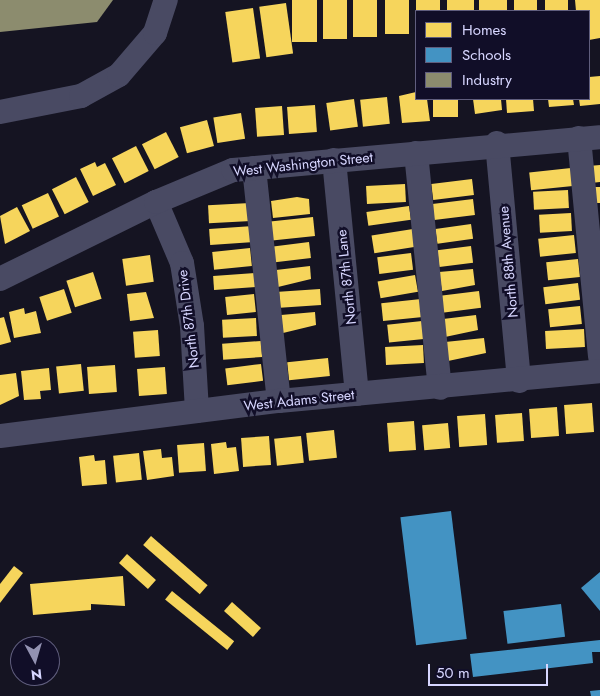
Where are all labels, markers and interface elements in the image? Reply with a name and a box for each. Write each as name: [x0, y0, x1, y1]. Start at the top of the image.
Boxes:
legend: [415, 10, 590, 100]
text: Homes: [462, 19, 506, 41]
text: Schools: [462, 44, 511, 66]
text: Industry: [462, 69, 512, 91]
street label: West Washington Street: [232, 148, 374, 180]
street label: North 88th Avenue: [495, 205, 521, 319]
street label: North 87th Lane: [333, 229, 359, 325]
street label: North 87th Drive: [174, 269, 202, 369]
street label: West Adams Street: [243, 386, 355, 414]
north arrow: [10, 636, 60, 686]
scale bar: [430, 654, 550, 686]
text: 50 m: [436, 662, 470, 684]
text: N: [30, 664, 43, 685]

